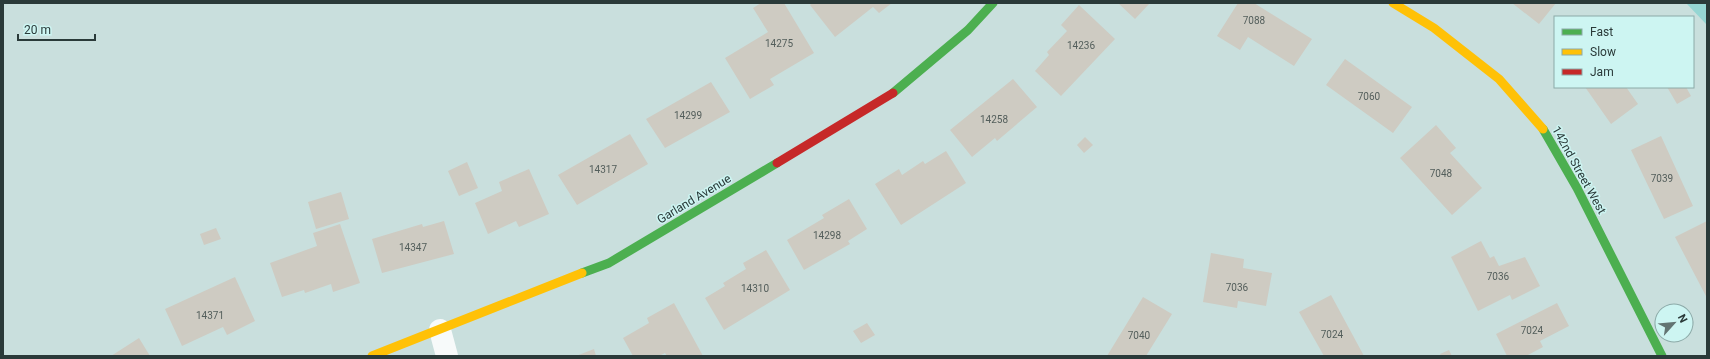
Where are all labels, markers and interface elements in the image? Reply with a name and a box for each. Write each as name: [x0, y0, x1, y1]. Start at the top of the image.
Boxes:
house number: 7088: [1243, 15, 1266, 26]
scale bar: [18, 16, 95, 42]
legend: [1554, 16, 1694, 88]
text: 20 m: [24, 23, 51, 37]
text: Fast: [1590, 25, 1613, 39]
house number: 14275: [765, 38, 793, 49]
house number: 14236: [1067, 40, 1095, 51]
text: Slow: [1590, 45, 1616, 59]
text: Jam: [1590, 65, 1614, 79]
house number: 7060: [1358, 91, 1381, 102]
house number: 14299: [674, 110, 702, 121]
house number: 14258: [980, 114, 1008, 125]
street label: 142nd Street West: [1549, 124, 1609, 216]
house number: 14317: [589, 164, 617, 175]
house number: 7048: [1430, 168, 1453, 179]
street label: Garland Avenue: [654, 171, 734, 227]
house number: 7039: [1651, 173, 1673, 184]
house number: 14298: [813, 230, 841, 241]
house number: 14347: [399, 242, 427, 253]
house number: 7036: [1487, 271, 1510, 282]
house number: 7036: [1226, 282, 1249, 293]
house number: 14310: [741, 283, 769, 294]
north arrow: [1654, 303, 1694, 343]
house number: 14371: [196, 310, 224, 321]
text: N: [1675, 312, 1690, 325]
house number: 7024: [1521, 325, 1544, 336]
house number: 7024: [1321, 329, 1344, 340]
house number: 7040: [1128, 330, 1151, 341]

